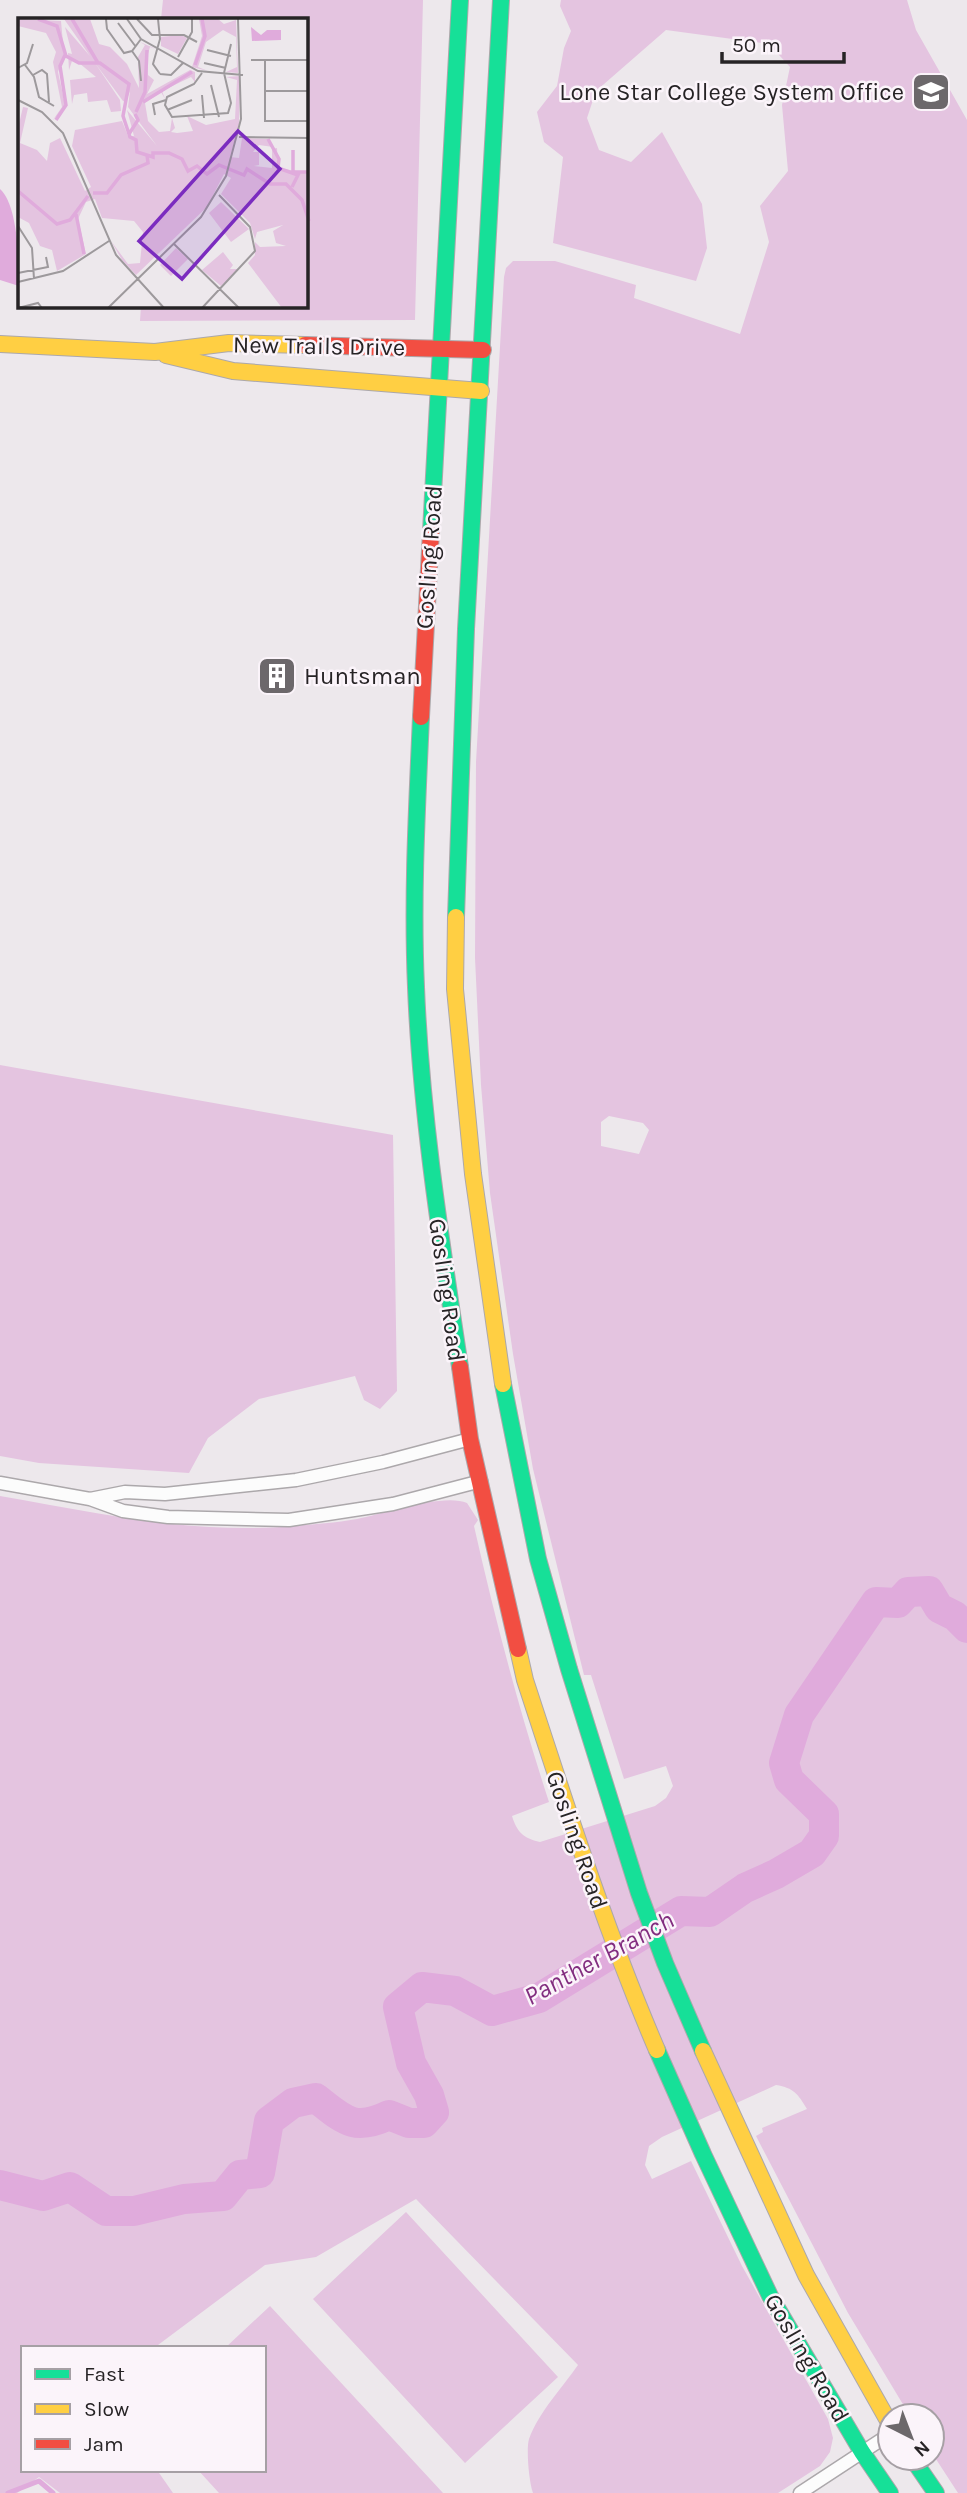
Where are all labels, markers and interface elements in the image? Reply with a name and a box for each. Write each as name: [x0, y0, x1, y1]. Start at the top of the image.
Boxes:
inset map: [18, 18, 308, 308]
scale bar: [722, 21, 844, 65]
text: 50 m: [732, 33, 781, 57]
school or university icon: Lone Star College System Office: [910, 71, 952, 113]
place label: Lone Star College System Office: [559, 78, 904, 106]
street label: New Trails Drive: [233, 330, 405, 362]
street label: Gosling Road: [410, 484, 448, 630]
building icon: Huntsman: [256, 655, 298, 697]
place label: Huntsman: [304, 662, 421, 690]
street label: Gosling Road: [423, 1217, 471, 1363]
street label: Gosling Road: [540, 1767, 614, 1913]
water label: Panther Branch: [519, 1904, 679, 2012]
street label: Gosling Road: [759, 2289, 855, 2427]
legend: [21, 2346, 266, 2472]
text: Fast: [84, 2362, 125, 2386]
text: Slow: [84, 2397, 129, 2421]
north arrow: [876, 2402, 946, 2472]
text: Jam: [84, 2432, 124, 2456]
text: N: [909, 2436, 934, 2462]

